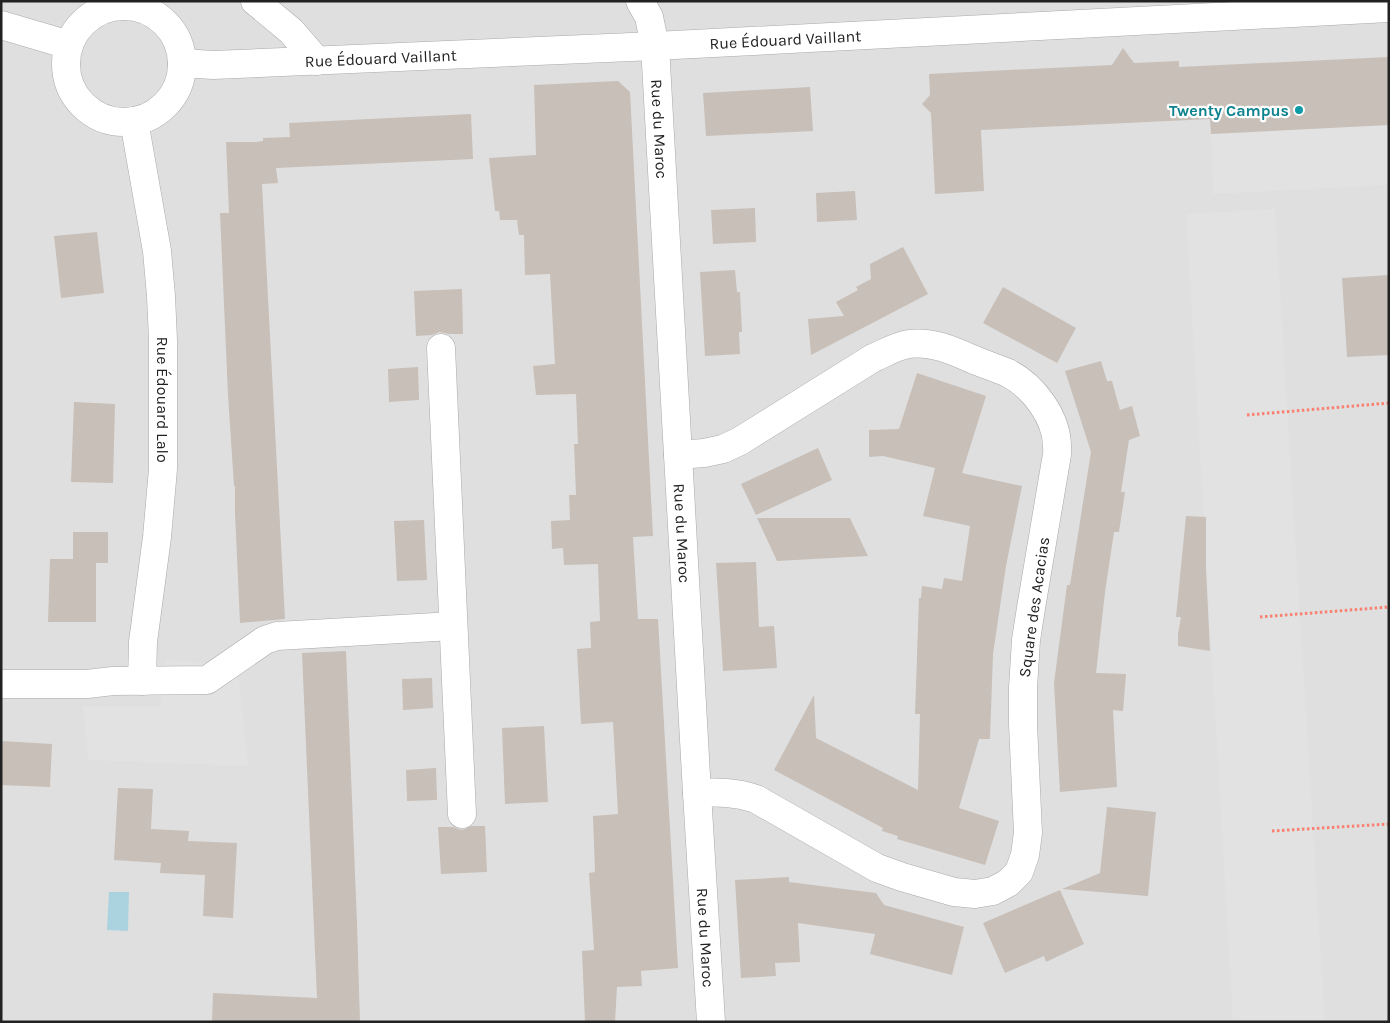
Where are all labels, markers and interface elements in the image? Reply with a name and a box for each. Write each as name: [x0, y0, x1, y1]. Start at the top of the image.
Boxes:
street label: Rue Édouard Vaillant: [709, 26, 862, 53]
street label: Rue Édouard Vaillant: [304, 45, 457, 71]
street label: Rue du Maroc: [647, 79, 672, 179]
place label: Twenty Campus: [1169, 101, 1289, 120]
marker: Twenty Campus: [1293, 104, 1305, 116]
street label: Rue Édouard Lalo: [154, 337, 173, 463]
street label: Rue du Maroc: [670, 483, 695, 584]
street label: Square des Acacias: [1015, 536, 1053, 678]
street label: Rue du Maroc: [693, 887, 718, 988]

